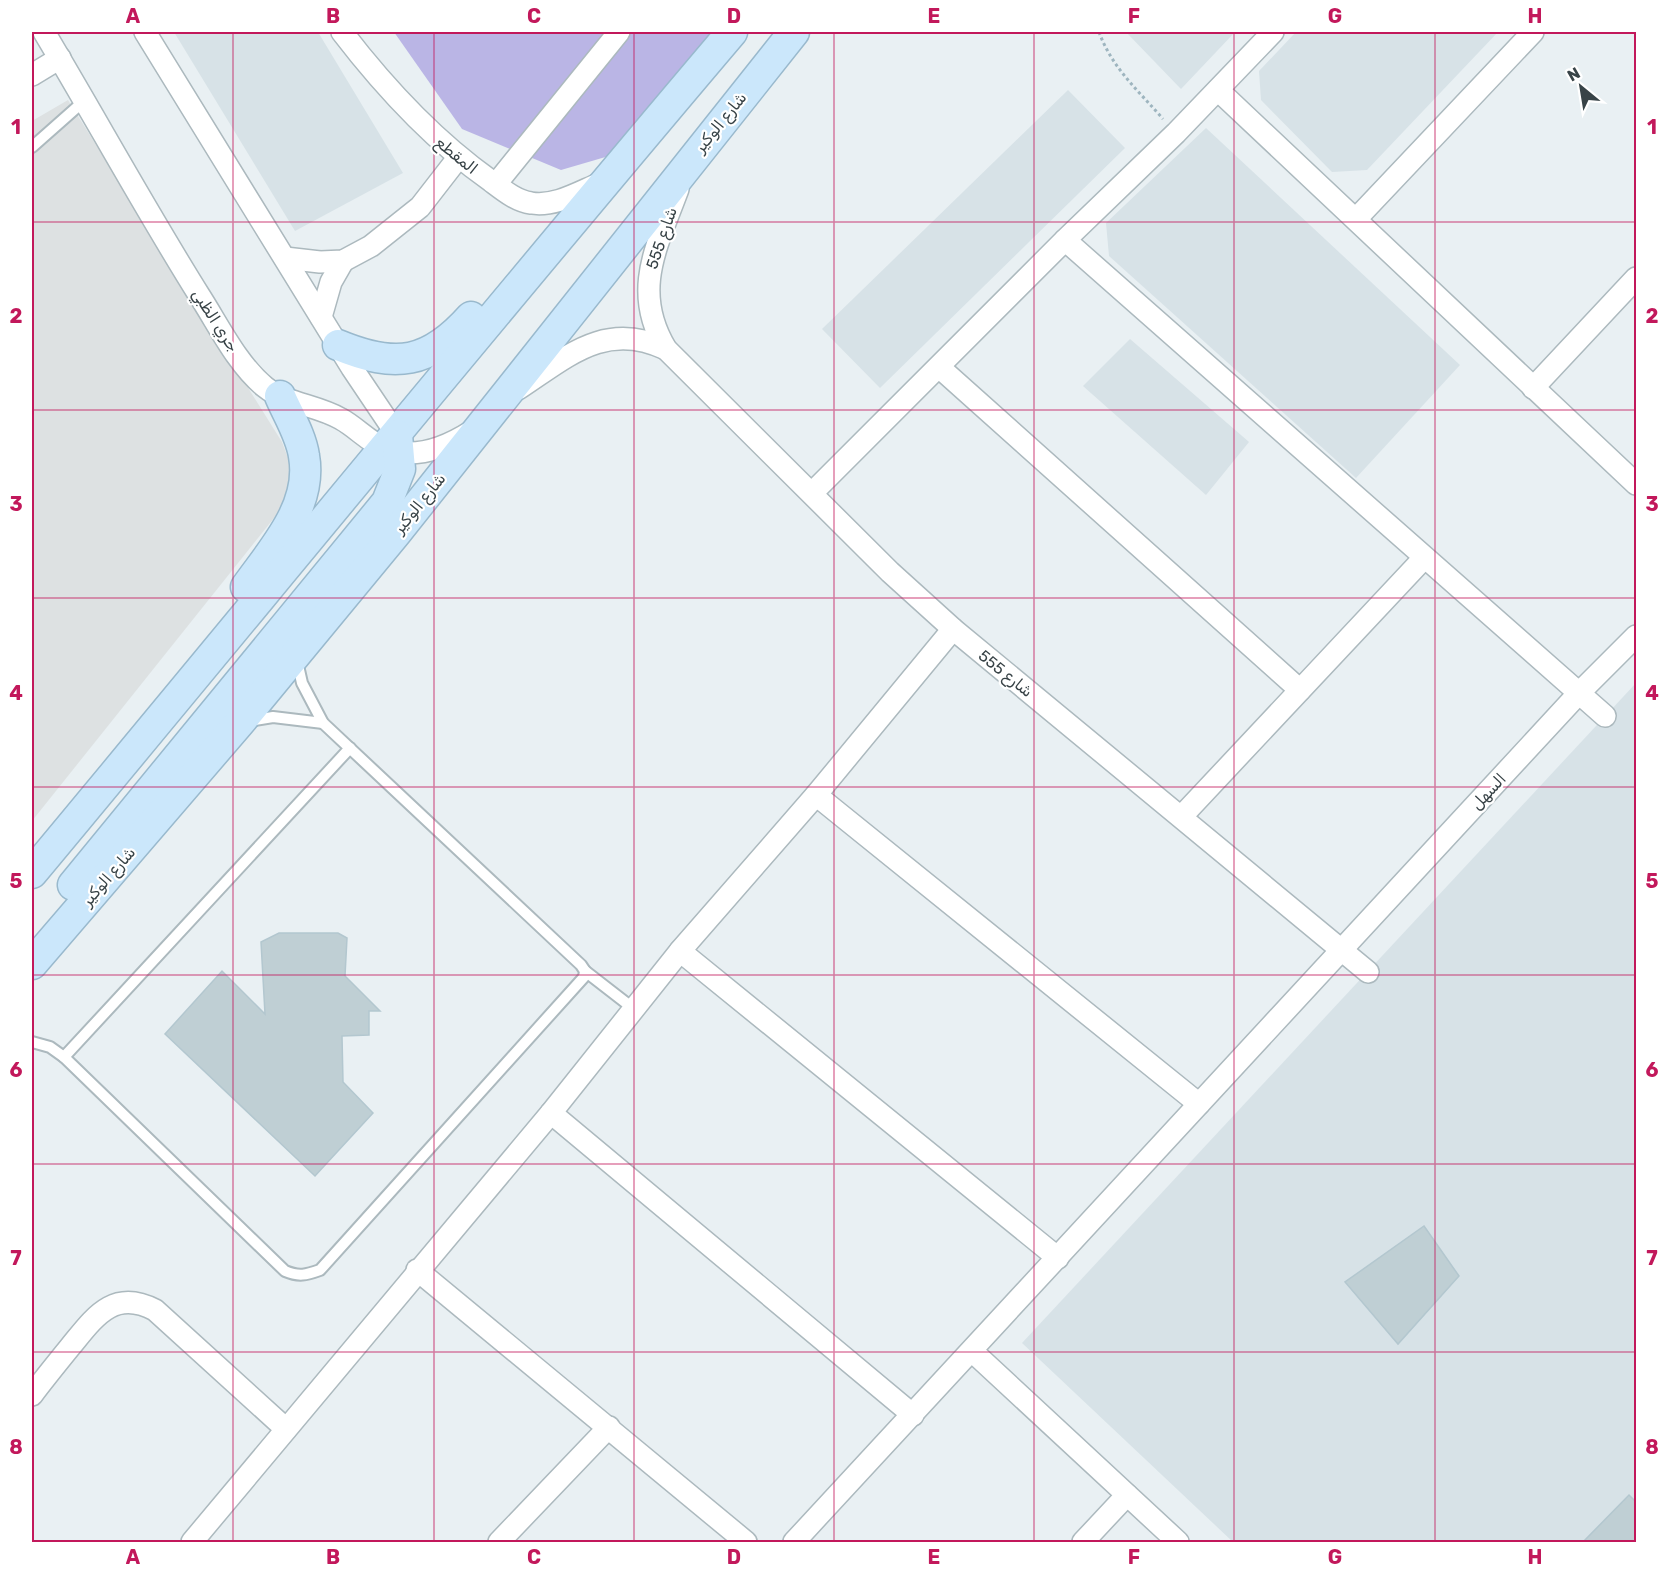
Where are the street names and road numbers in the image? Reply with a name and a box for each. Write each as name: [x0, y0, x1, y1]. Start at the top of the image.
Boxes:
street label: شارع الوكير: [690, 88, 752, 158]
street label: المقطع: [431, 133, 481, 180]
street label: شارع 555: [642, 205, 683, 272]
street label: جري الظبي: [186, 285, 243, 357]
street label: شارع الوكير: [389, 469, 451, 539]
street label: شارع 555: [973, 646, 1037, 703]
street label: السهل: [1467, 769, 1511, 814]
street label: شارع الوكير: [77, 843, 141, 912]

